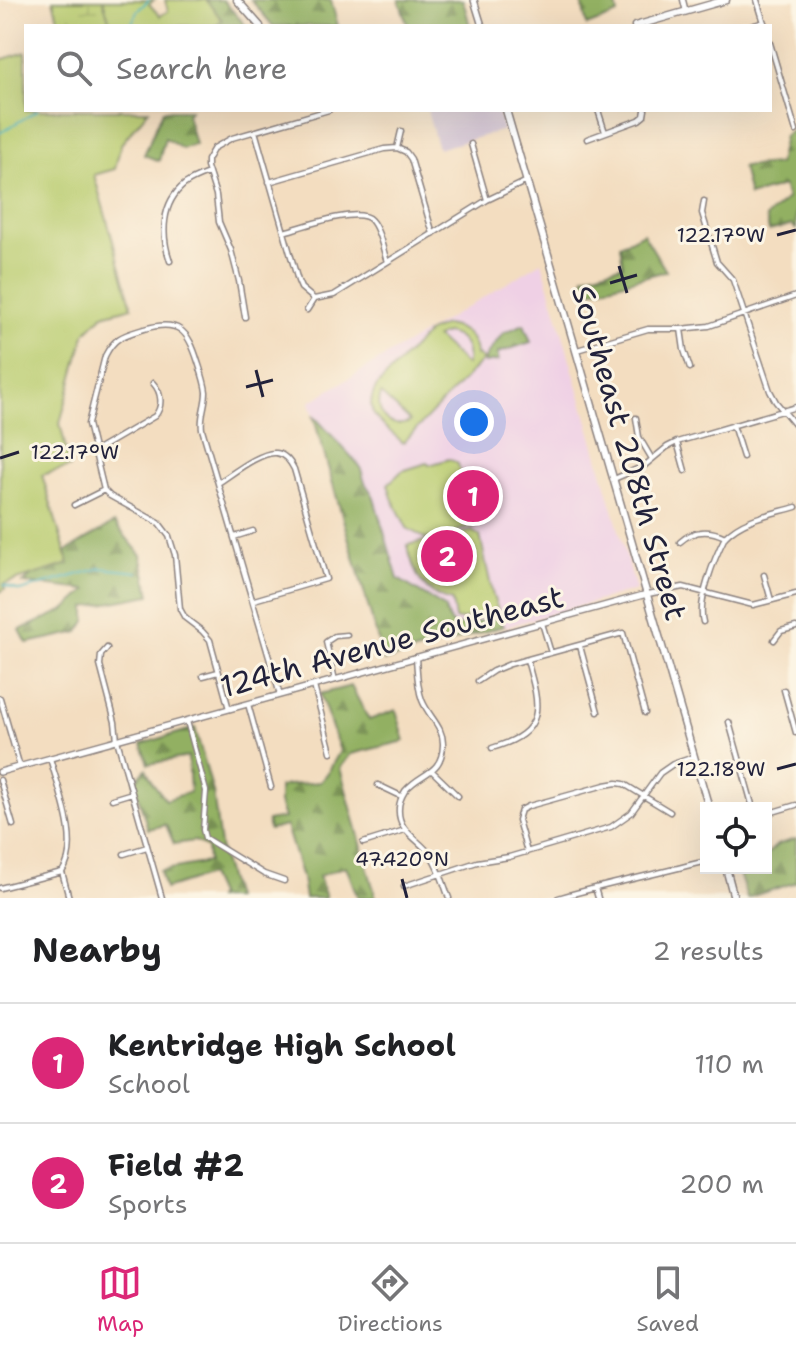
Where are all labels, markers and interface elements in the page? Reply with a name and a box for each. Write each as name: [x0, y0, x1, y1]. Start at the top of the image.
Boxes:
search box: [24, 24, 772, 112]
icon: search: [52, 46, 96, 90]
text: Search here: [116, 48, 287, 89]
text: 122.17°W: [677, 222, 765, 248]
street label: Southeast 208th Street: [562, 281, 697, 625]
your location: [454, 402, 494, 442]
text: 122.17°W: [31, 439, 119, 465]
pin: 1: [447, 466, 499, 526]
pin: 2: [421, 526, 473, 586]
street label: 124th Avenue Southeast: [216, 576, 568, 707]
text: 122.18°W: [676, 756, 766, 782]
map controls: [700, 802, 772, 874]
button: locate: [700, 802, 772, 874]
text: 47.420°N: [355, 846, 449, 872]
text: Nearby: [32, 927, 162, 973]
text: 2 results: [652, 933, 764, 968]
text: Kentridge High School: [108, 1025, 456, 1066]
text: 1: [52, 1046, 64, 1081]
text: 110 m: [694, 1046, 764, 1081]
text: School: [108, 1066, 190, 1101]
text: Field #2: [108, 1145, 244, 1186]
text: 2: [49, 1166, 67, 1201]
text: 200 m: [679, 1166, 764, 1201]
text: Sports: [108, 1186, 188, 1221]
tab: Map: [97, 1261, 144, 1338]
tab: Directions: [338, 1261, 443, 1338]
tab: Saved: [637, 1261, 699, 1338]

